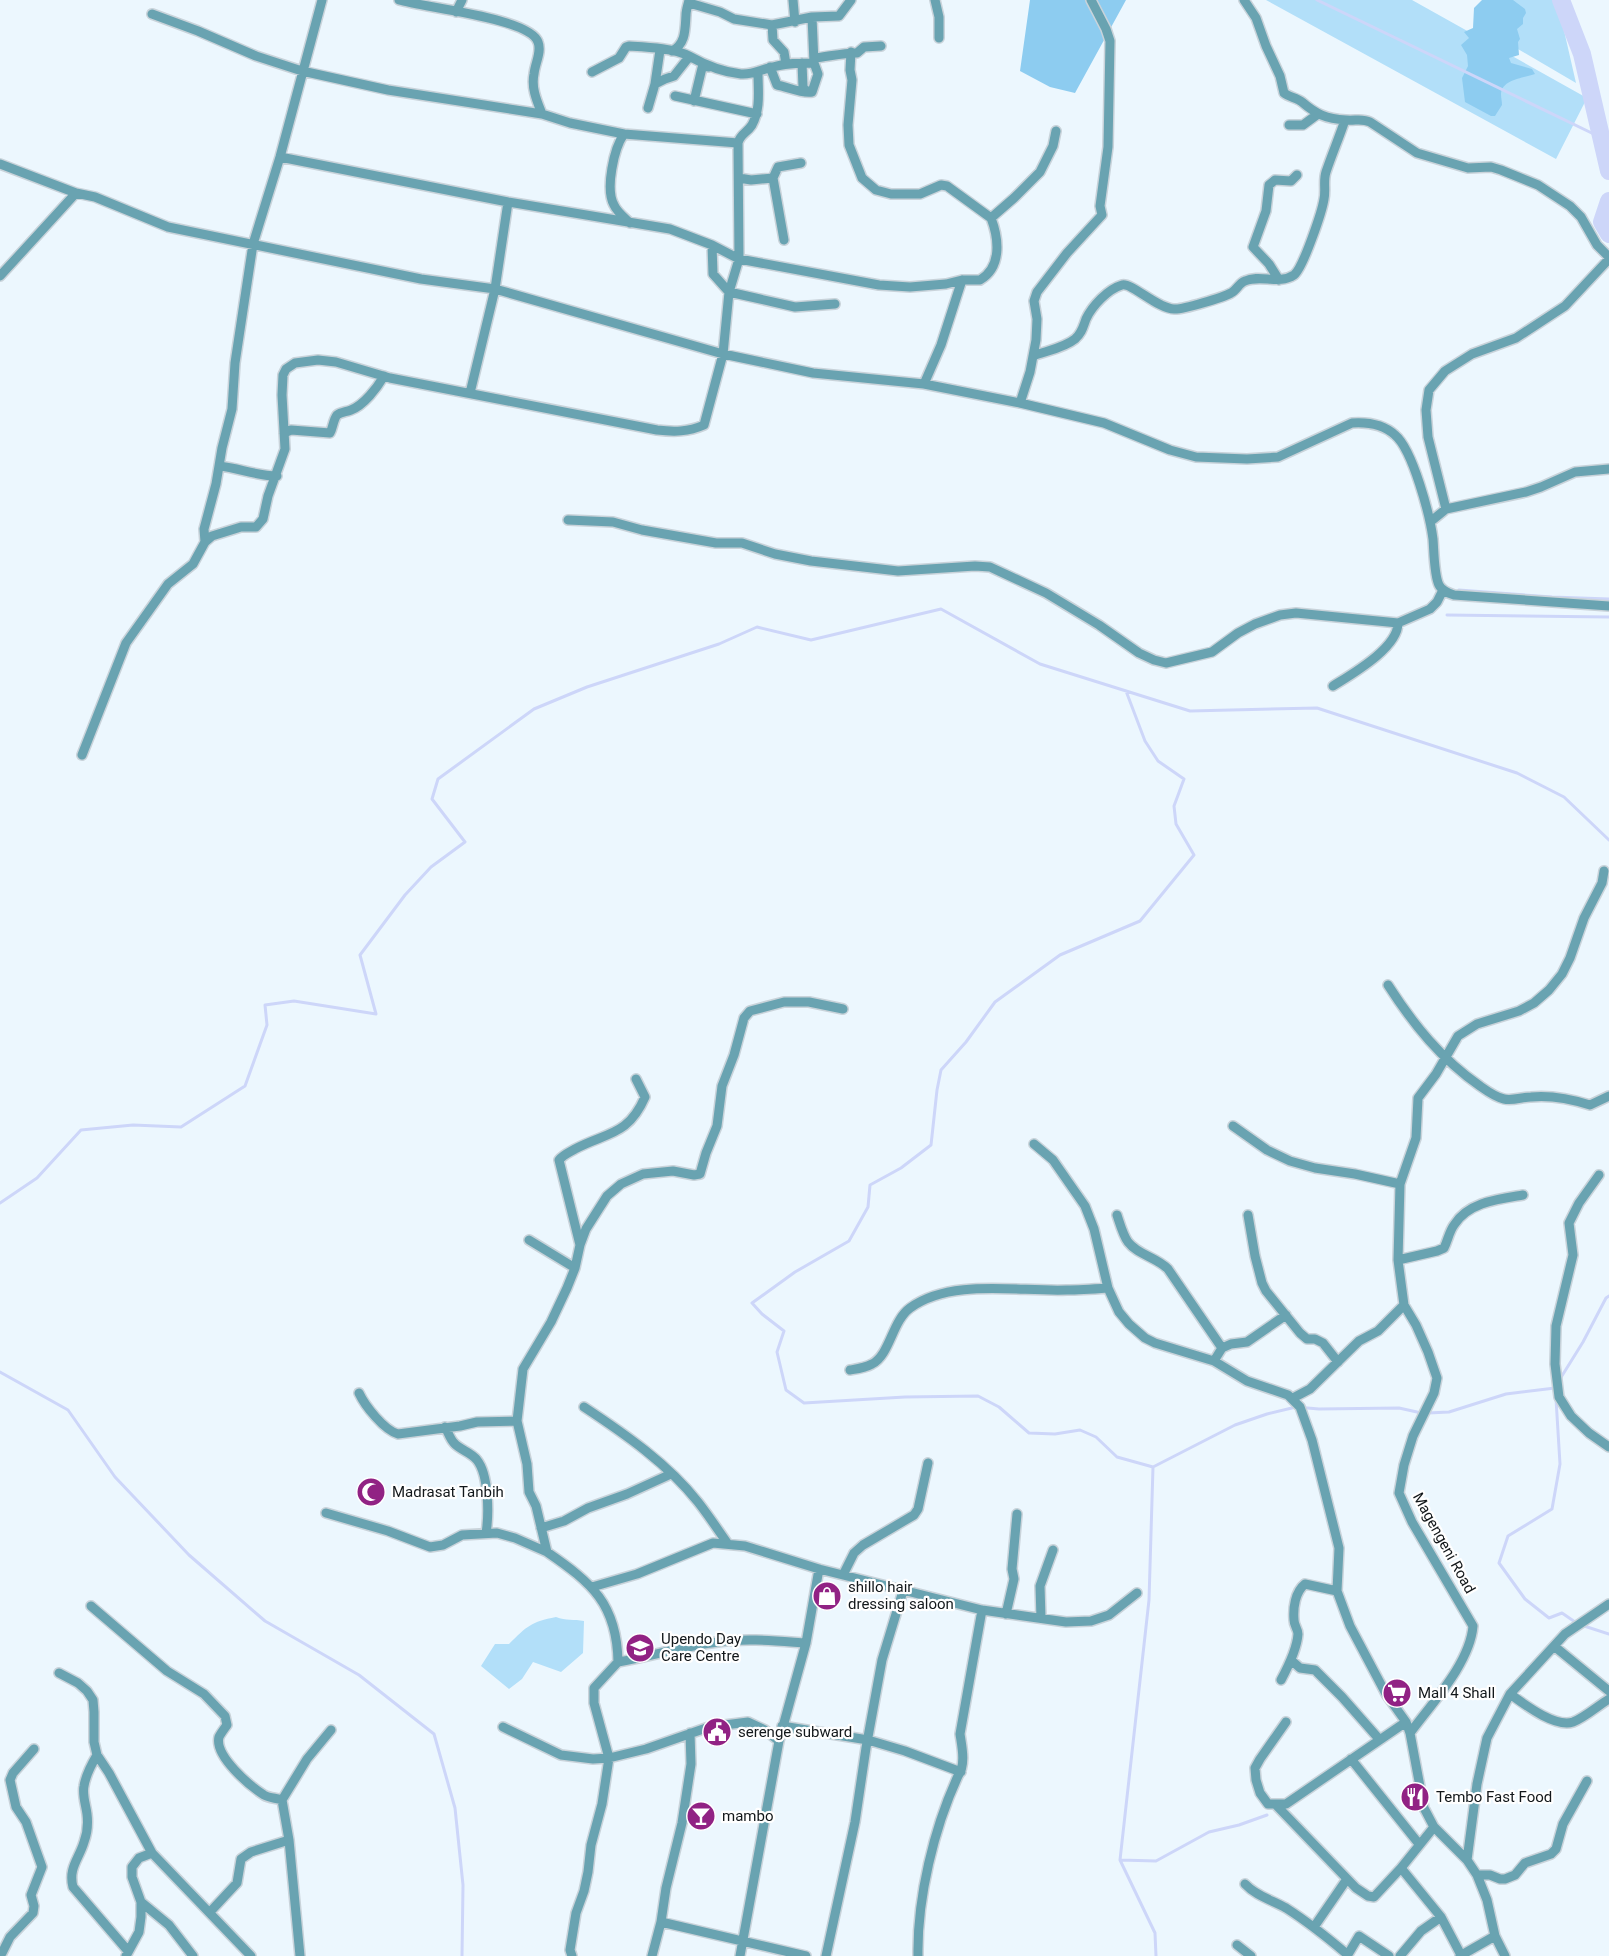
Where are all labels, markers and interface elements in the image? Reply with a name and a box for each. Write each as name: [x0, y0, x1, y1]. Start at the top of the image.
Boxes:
mosque icon: Madrasat Tanbih: [355, 1476, 387, 1508]
place label: Madrasat Tanbih: [392, 1483, 504, 1501]
street label: Magengeni Road: [1409, 1489, 1479, 1597]
place label: shillo hair dressing saloon: [848, 1578, 954, 1613]
shop icon: shillo hair dressing saloon: [811, 1580, 843, 1612]
place label: Upendo Day Care Centre: [661, 1630, 741, 1665]
school or university icon: Upendo Day Care Centre: [624, 1632, 656, 1664]
supermarket icon: Mall 4 Shall: [1381, 1677, 1413, 1709]
place label: Mall 4 Shall: [1418, 1684, 1495, 1702]
public building icon: serenge subward: [701, 1716, 733, 1748]
place label: serenge subward: [738, 1723, 852, 1741]
restaurant icon: Tembo Fast Food: [1399, 1781, 1431, 1813]
place label: Tembo Fast Food: [1436, 1788, 1552, 1806]
bar icon: mambo: [685, 1800, 717, 1832]
place label: mambo: [722, 1807, 773, 1825]

